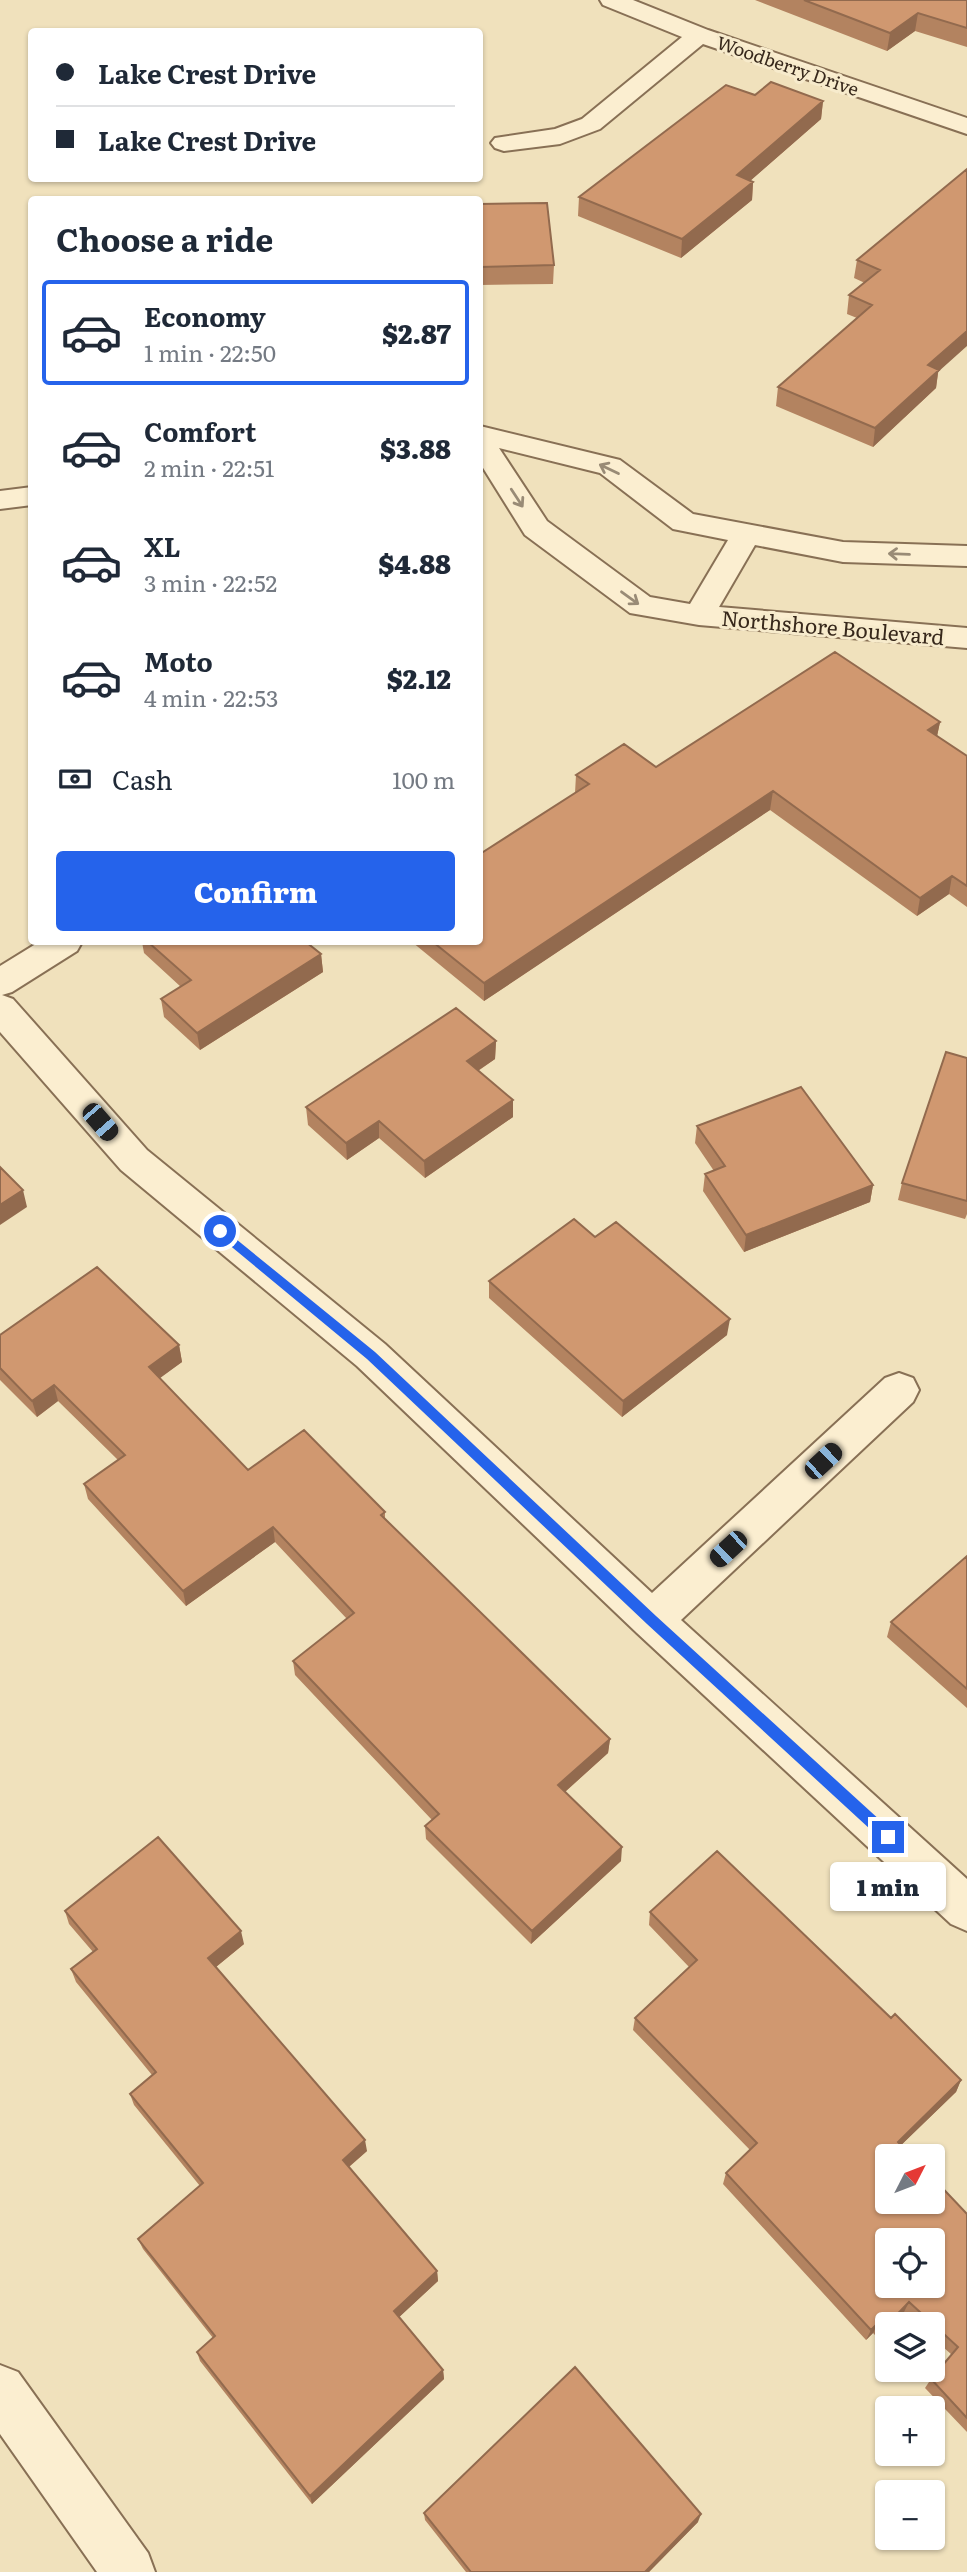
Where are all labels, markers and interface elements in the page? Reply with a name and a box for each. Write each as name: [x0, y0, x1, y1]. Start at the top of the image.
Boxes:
street label: Woodberry Drive: [713, 28, 863, 102]
text: Lake Crest Drive: [98, 53, 316, 92]
text: Lake Crest Drive: [98, 120, 316, 159]
text: Choose a ride: [56, 214, 273, 262]
text: Economy: [144, 296, 266, 335]
icon: car: [60, 301, 123, 364]
text: $2.87: [382, 313, 451, 352]
text: 1 min · 22:50: [144, 335, 276, 369]
text: Comfort: [144, 411, 256, 450]
icon: car: [60, 416, 123, 479]
text: $3.88: [380, 428, 451, 467]
text: 2 min · 22:51: [144, 450, 274, 484]
one-way arrow: [599, 462, 620, 475]
one-way arrow: [510, 488, 524, 508]
text: XL: [144, 526, 181, 565]
icon: car: [60, 531, 123, 594]
text: $4.88: [378, 543, 451, 582]
one-way arrow: [888, 547, 911, 560]
text: 3 min · 22:52: [144, 565, 277, 599]
one-way arrow: [620, 590, 639, 605]
street label: Northshore Boulevard: [720, 601, 946, 651]
text: Moto: [144, 641, 213, 680]
icon: car: [60, 646, 123, 709]
text: $2.12: [387, 658, 451, 697]
text: 4 min · 22:53: [144, 680, 278, 714]
text: Cash: [112, 759, 173, 798]
icon: cash: [56, 760, 94, 798]
text: 100 m: [392, 762, 455, 796]
button: Confirm: [56, 851, 455, 931]
car: [79, 1099, 122, 1145]
route start: [204, 1215, 236, 1247]
car: [801, 1439, 846, 1483]
car: [706, 1527, 751, 1571]
route end: [872, 1821, 904, 1853]
callout: 1 min: [830, 1862, 946, 1910]
text: 1 min: [857, 1869, 919, 1903]
north arrow: [875, 2144, 945, 2214]
map controls: [875, 2144, 945, 2550]
button: locate: [875, 2228, 945, 2298]
button: layers: [875, 2312, 945, 2382]
button: +: [875, 2396, 945, 2466]
button: −: [875, 2480, 945, 2550]

